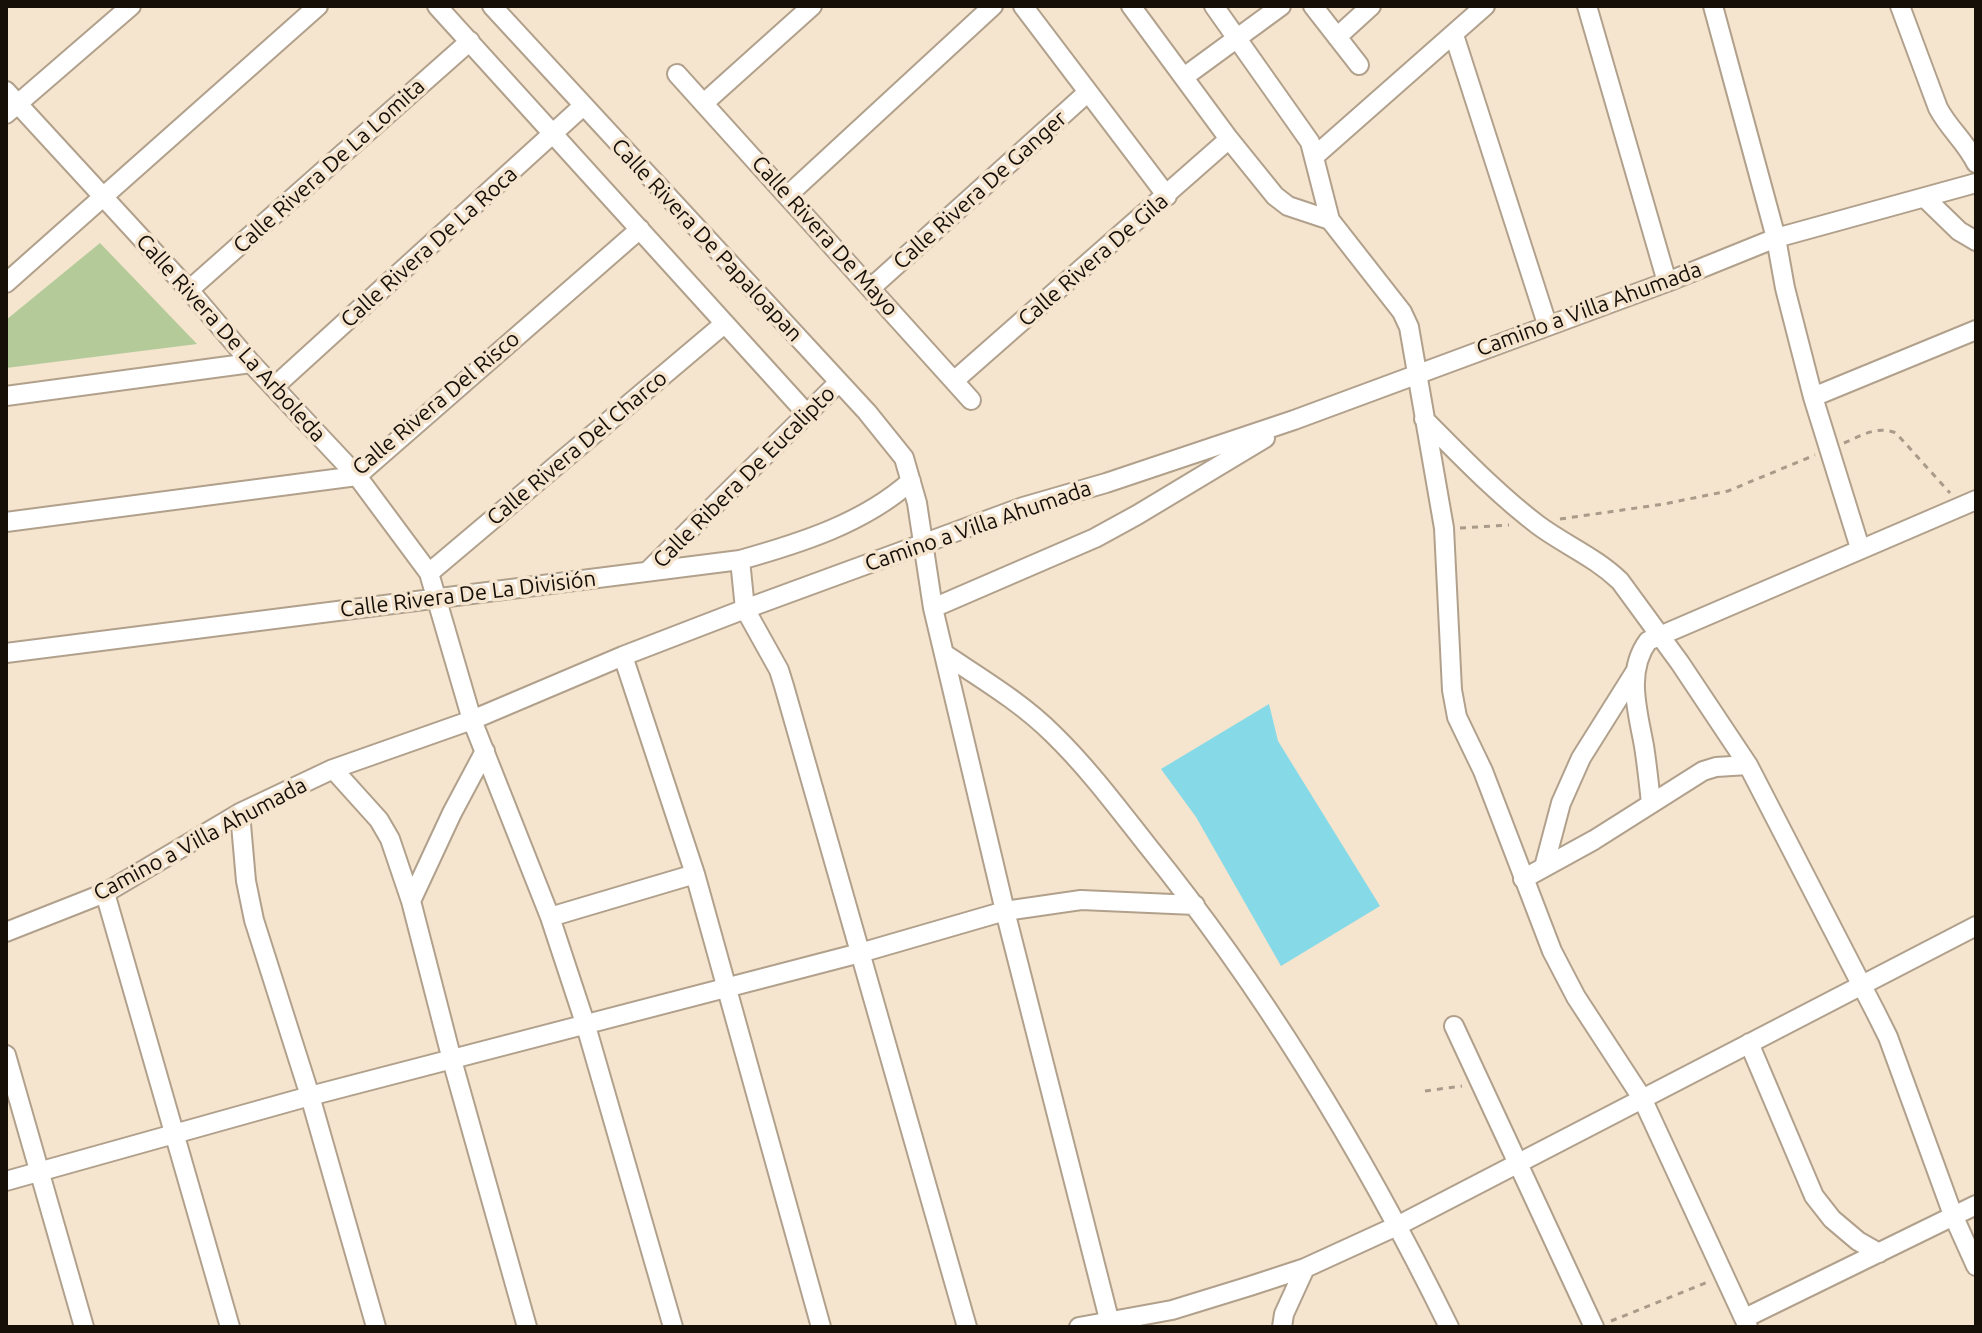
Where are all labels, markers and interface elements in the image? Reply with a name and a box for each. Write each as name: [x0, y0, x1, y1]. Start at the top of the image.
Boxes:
street label: Calle Rivera De La Lomita: [228, 73, 430, 259]
street label: Calle Rivera De Ganger: [888, 105, 1072, 275]
street label: Calle Rivera De Papaloapan: [606, 133, 808, 347]
street label: Calle Rivera De Mayo: [746, 150, 904, 322]
street label: Calle Rivera De La Roca: [335, 161, 523, 333]
street label: Calle Rivera De Gila: [1013, 188, 1173, 332]
street label: Calle Rivera De La Arboleda: [131, 229, 331, 447]
street label: Camino a Villa Ahumada: [1473, 256, 1705, 362]
street label: Calle Rivera Del Risco: [347, 325, 525, 481]
street label: Calle Rivera Del Charco: [481, 365, 673, 531]
street label: Calle Ribera De Eucalipto: [647, 380, 841, 574]
street label: Camino a Villa Ahumada: [861, 475, 1095, 577]
street label: Calle Rivera De La División: [339, 565, 597, 623]
street label: Camino a Villa Ahumada: [89, 772, 311, 906]

